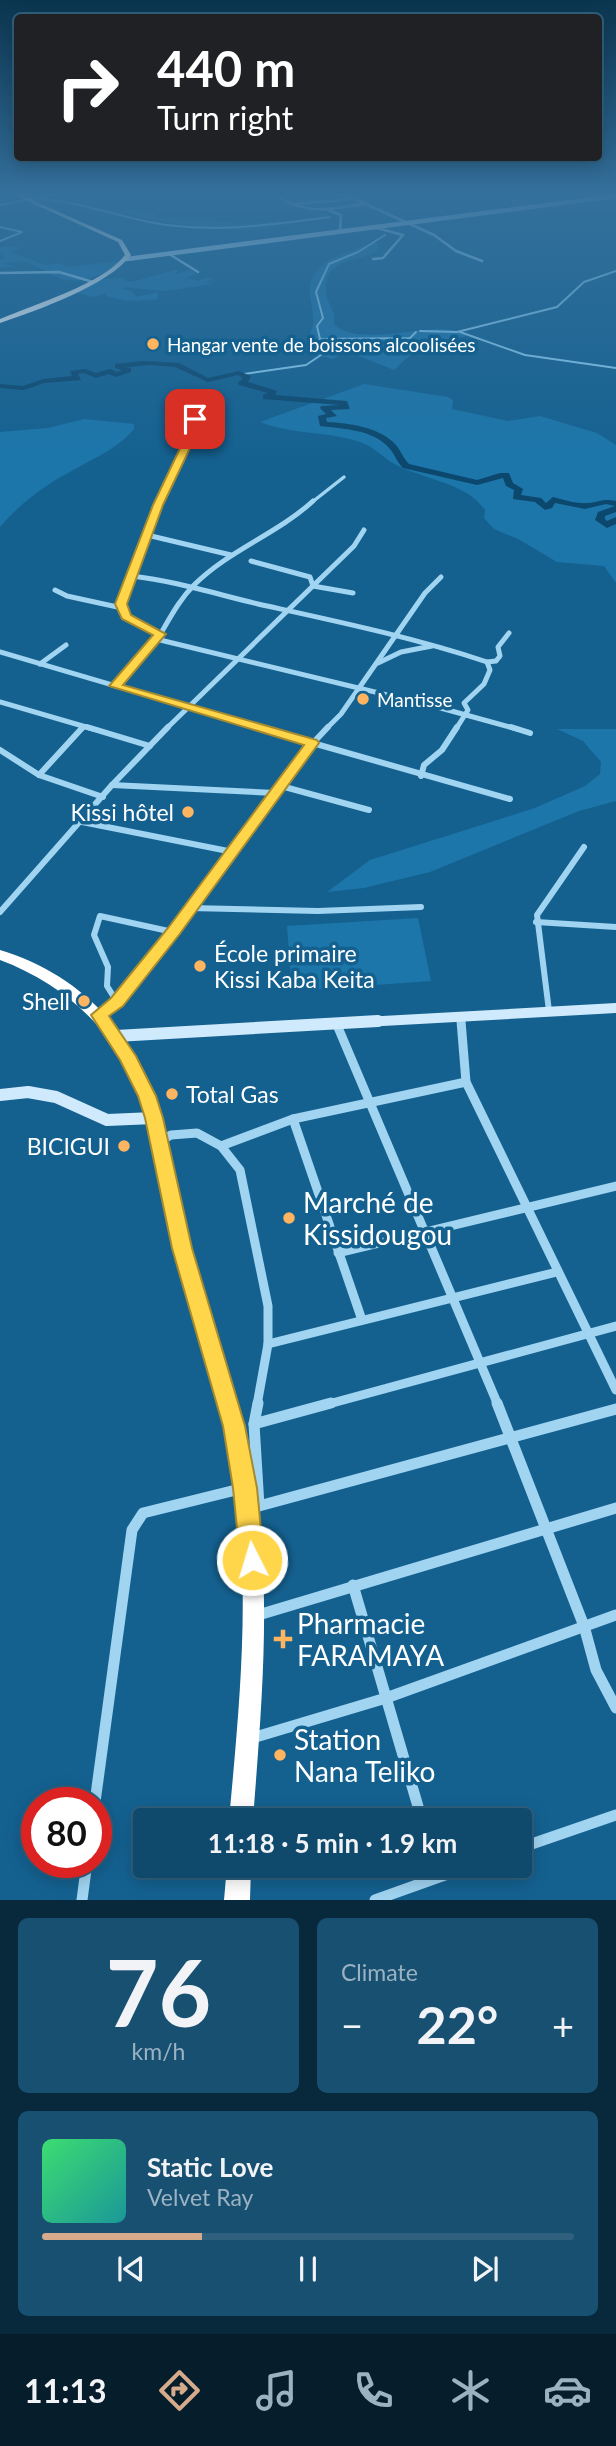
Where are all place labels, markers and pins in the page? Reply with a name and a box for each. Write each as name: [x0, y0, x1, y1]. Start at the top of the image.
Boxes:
place label: Hangar vente de boissons alcoolisées: [167, 333, 476, 356]
marker: Hangar vente de boissons alcoolisées: [145, 336, 161, 352]
pin: [165, 389, 225, 449]
place label: Mantisse: [377, 688, 452, 711]
marker: Mantisse: [355, 691, 371, 707]
place label: Kissi hôtel: [70, 798, 174, 826]
marker: Kissi hôtel: [180, 804, 196, 820]
place label: École primaire Kissi Kaba Keita: [214, 939, 375, 993]
marker: École primaire Kissi Kaba Keita: [192, 958, 208, 974]
place label: Shell: [22, 987, 70, 1015]
marker: Shell: [76, 993, 92, 1009]
place label: Total Gas: [186, 1080, 279, 1108]
marker: Total Gas: [164, 1086, 180, 1102]
place label: BICIGUI: [27, 1132, 110, 1160]
marker: BICIGUI: [116, 1138, 132, 1154]
place label: Marché de Kissidougou: [303, 1185, 452, 1251]
marker: Marché de Kissidougou: [281, 1210, 297, 1226]
place label: Pharmacie FARAMAYA: [297, 1606, 444, 1672]
marker: Pharmacie FARAMAYA: [275, 1631, 291, 1647]
place label: Station Nana Teliko: [294, 1722, 435, 1788]
marker: Station Nana Teliko: [272, 1747, 288, 1763]

